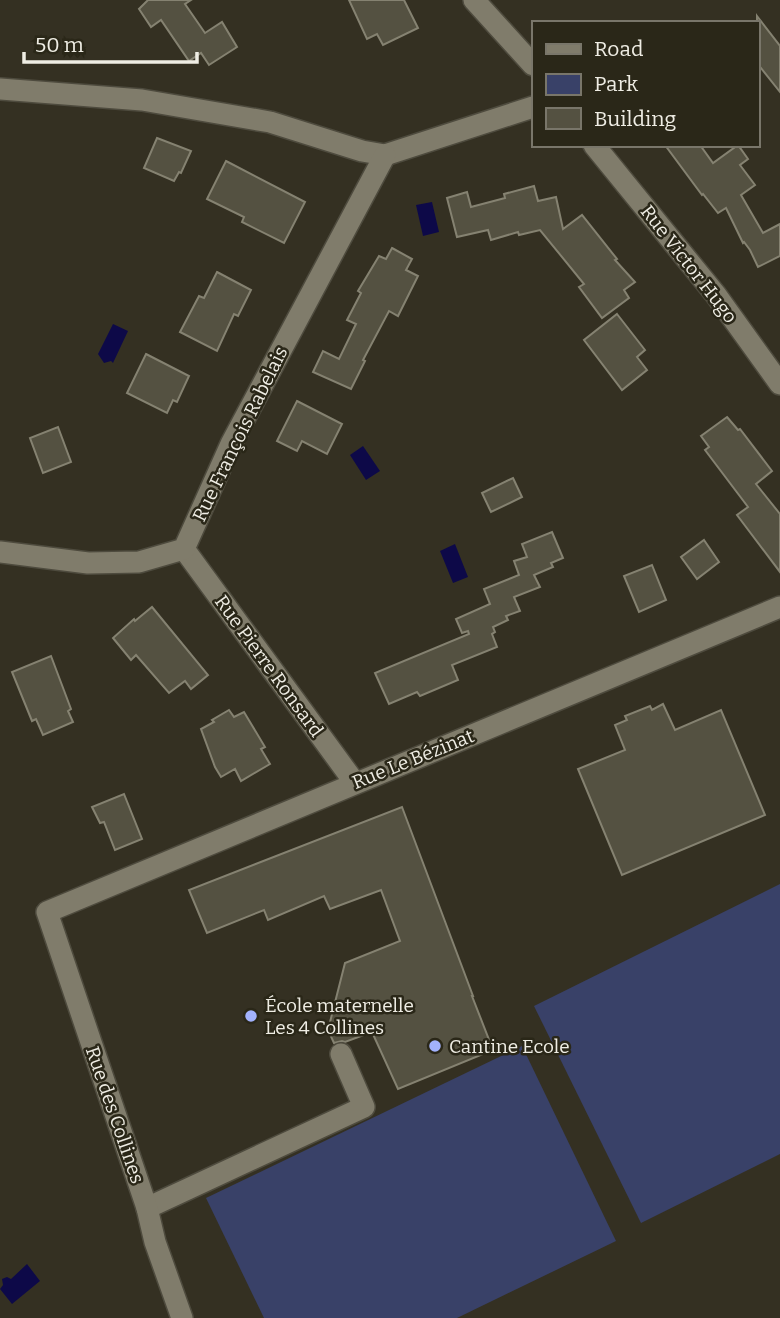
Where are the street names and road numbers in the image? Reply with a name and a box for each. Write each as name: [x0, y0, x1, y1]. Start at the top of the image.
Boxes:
street label: Rue Victor Hugo: [636, 200, 742, 328]
street label: Rue François Rabelais: [188, 343, 292, 525]
street label: Rue Pierre Ronsard: [210, 591, 328, 741]
street label: Rue Le Bézinat: [349, 724, 477, 794]
street label: Rue des Collines: [81, 1043, 149, 1187]

